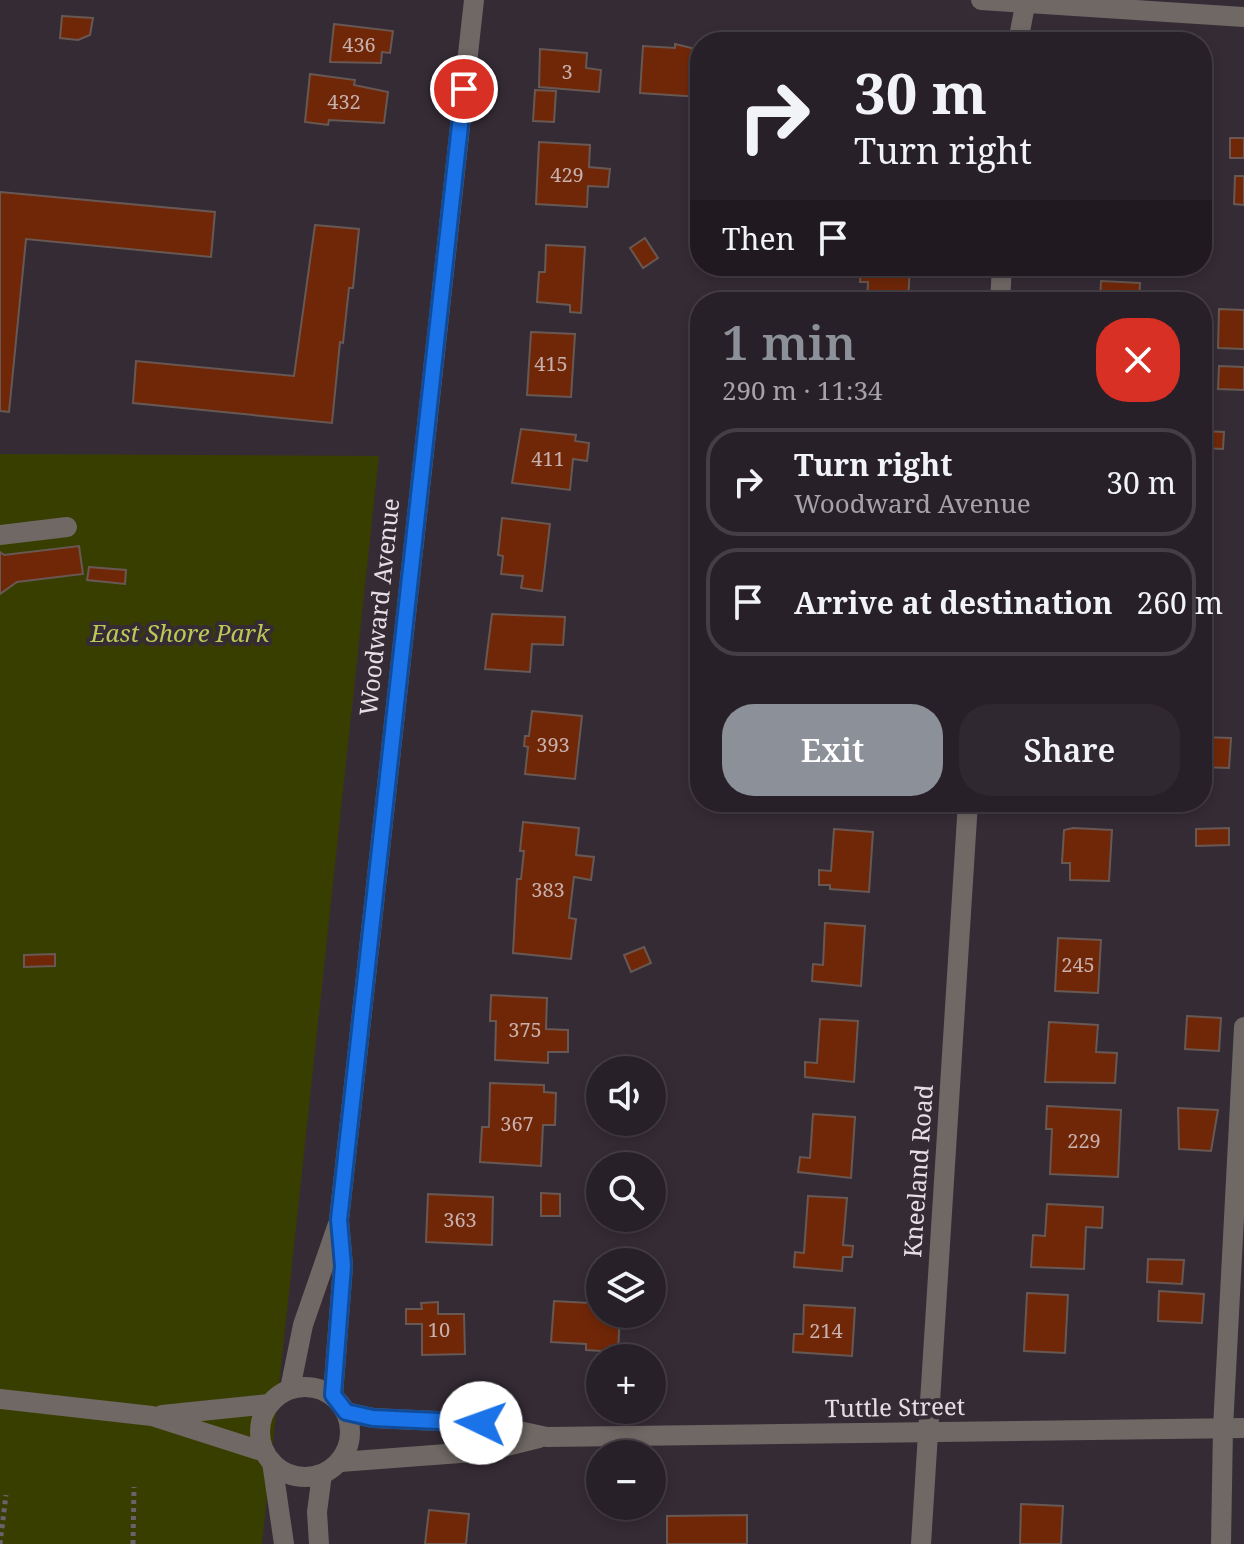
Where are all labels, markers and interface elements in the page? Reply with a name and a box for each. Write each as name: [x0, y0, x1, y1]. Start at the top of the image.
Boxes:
house number: 436: [342, 31, 376, 58]
text: 30 m: [854, 54, 987, 130]
pin: [430, 55, 498, 123]
house number: 3: [561, 58, 573, 85]
icon: right: [722, 64, 826, 168]
icon: arrive: [442, 67, 486, 111]
house number: 432: [327, 88, 361, 115]
text: Turn right: [854, 126, 1032, 175]
house number: 429: [550, 161, 584, 188]
icon: arrive: [811, 216, 855, 260]
text: Then: [722, 218, 795, 259]
text: 1 min: [722, 309, 856, 374]
button: close: [1096, 318, 1180, 402]
house number: 415: [534, 350, 568, 377]
text: 290 m · 11:34: [722, 372, 883, 408]
text: Turn right: [794, 444, 952, 485]
house number: 411: [531, 445, 565, 472]
icon: right: [726, 460, 770, 504]
text: 30 m: [1106, 462, 1176, 503]
text: Woodward Avenue: [794, 485, 1031, 521]
street label: Woodward Avenue: [351, 497, 406, 717]
icon: arrive: [726, 580, 770, 624]
text: Arrive at destination: [794, 582, 1113, 623]
text: 260 m: [1137, 582, 1223, 623]
park label: East Shore Park: [90, 616, 271, 649]
button: Exit: [722, 704, 943, 796]
button: Share: [959, 704, 1180, 796]
house number: 393: [536, 731, 570, 758]
house number: 383: [531, 876, 565, 903]
house number: 245: [1061, 951, 1095, 978]
house number: 375: [508, 1016, 542, 1043]
map controls: [586, 1056, 666, 1520]
button: sound: [586, 1056, 666, 1136]
street label: Kneeland Road: [895, 1083, 940, 1258]
house number: 367: [500, 1110, 534, 1137]
house number: 229: [1067, 1127, 1101, 1154]
button: search: [586, 1152, 666, 1232]
house number: 363: [443, 1206, 477, 1233]
button: layers: [586, 1248, 666, 1328]
house number: 10: [428, 1316, 450, 1343]
house number: 214: [809, 1317, 843, 1344]
button: +: [586, 1344, 666, 1424]
position arrow: [439, 1381, 523, 1465]
street label: Tuttle Street: [825, 1389, 965, 1424]
button: −: [586, 1440, 666, 1520]

